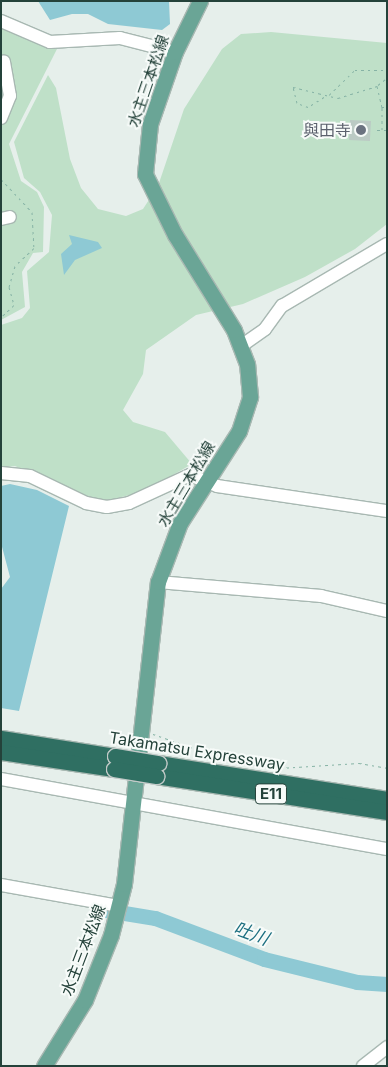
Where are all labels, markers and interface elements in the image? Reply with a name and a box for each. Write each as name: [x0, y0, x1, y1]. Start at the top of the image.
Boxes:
street label: 水主三本松線: [123, 32, 173, 130]
place label: 與田寺: [303, 120, 351, 140]
marker: 與田寺: [355, 124, 367, 136]
street label: 水主三本松線: [153, 438, 219, 530]
street label: Takamatsu Expressway: [108, 728, 286, 774]
road number: E11: [255, 782, 287, 806]
street label: 水主三本松線: [57, 902, 109, 998]
water label: 吐川: [230, 918, 272, 950]

